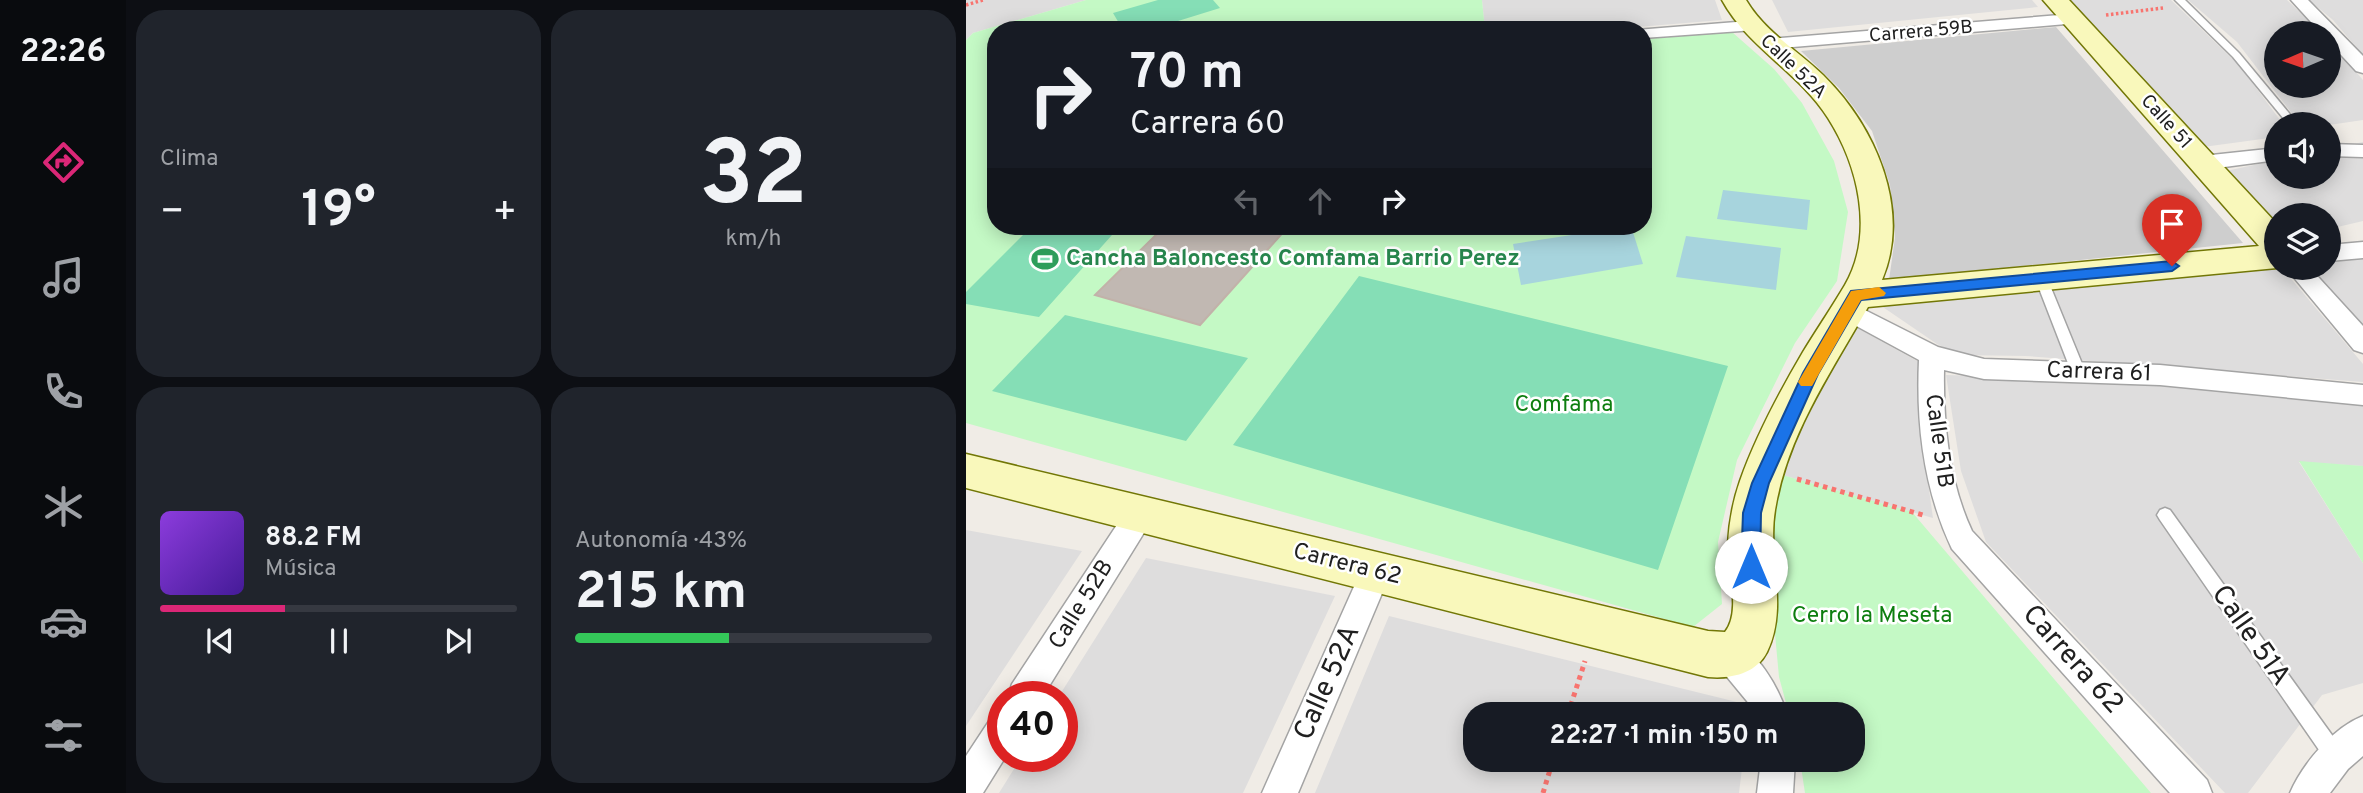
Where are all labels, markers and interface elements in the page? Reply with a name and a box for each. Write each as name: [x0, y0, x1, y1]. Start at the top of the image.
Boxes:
street label: Carrera 59B: [1868, 16, 1974, 48]
north arrow: [2264, 21, 2342, 98]
map controls: [2264, 21, 2341, 280]
street label: Calle 52A: [1755, 29, 1831, 105]
text: 22:26: [20, 33, 106, 73]
text: 70 m: [1130, 44, 1244, 106]
icon: right: [1015, 49, 1106, 140]
street label: Calle 51: [2135, 90, 2197, 154]
text: Carrera 60: [1130, 105, 1285, 145]
button: sound: [2264, 112, 2341, 189]
text: 32: [699, 122, 808, 237]
icon: directions: [39, 138, 88, 187]
text: Clima: [160, 145, 218, 174]
text: 19°: [301, 179, 376, 245]
icon: left: [1228, 182, 1266, 220]
icon: ahead: [1301, 182, 1339, 220]
icon: right: [1374, 182, 1412, 220]
text: −: [160, 189, 185, 238]
text: +: [492, 189, 517, 238]
pin: [2142, 194, 2202, 266]
button: layers: [2264, 203, 2341, 280]
icon: arrive: [2153, 205, 2191, 243]
text: km/h: [726, 225, 781, 254]
sports icon: Cancha Baloncesto Comfama Barrio Perez: [1030, 244, 1060, 274]
place label: Cancha Baloncesto Comfama Barrio Perez: [1066, 245, 1520, 274]
icon: music: [39, 253, 88, 302]
street label: Carrera 61: [2046, 357, 2152, 389]
icon: phone: [39, 367, 88, 416]
park label: Comfama: [1515, 391, 1613, 420]
street label: Calle 51B: [1917, 392, 1959, 490]
icon: climate: [39, 482, 88, 531]
text: 88.2 FM: [265, 522, 362, 555]
text: Autonomía · 43%: [575, 527, 747, 556]
position arrow: [1714, 530, 1788, 604]
street label: Carrera 62: [1290, 538, 1404, 592]
text: Música: [265, 555, 336, 584]
street label: Calle 52B: [1043, 555, 1121, 655]
text: 215 km: [575, 561, 747, 627]
street label: Calle 51A: [2202, 579, 2298, 693]
icon: car: [39, 597, 88, 646]
street label: Carrera 62: [2013, 598, 2131, 722]
park label: Cerro la Meseta: [1792, 602, 1952, 631]
street label: Calle 52A: [1287, 620, 1369, 746]
icon: previous: [201, 622, 239, 660]
icon: pause: [320, 622, 358, 660]
icon: next: [439, 622, 477, 660]
speed limit sign: 40: [987, 681, 1078, 772]
icon: filters: [39, 711, 88, 760]
text: 22:27 · 1 min · 150 m: [1550, 720, 1778, 753]

